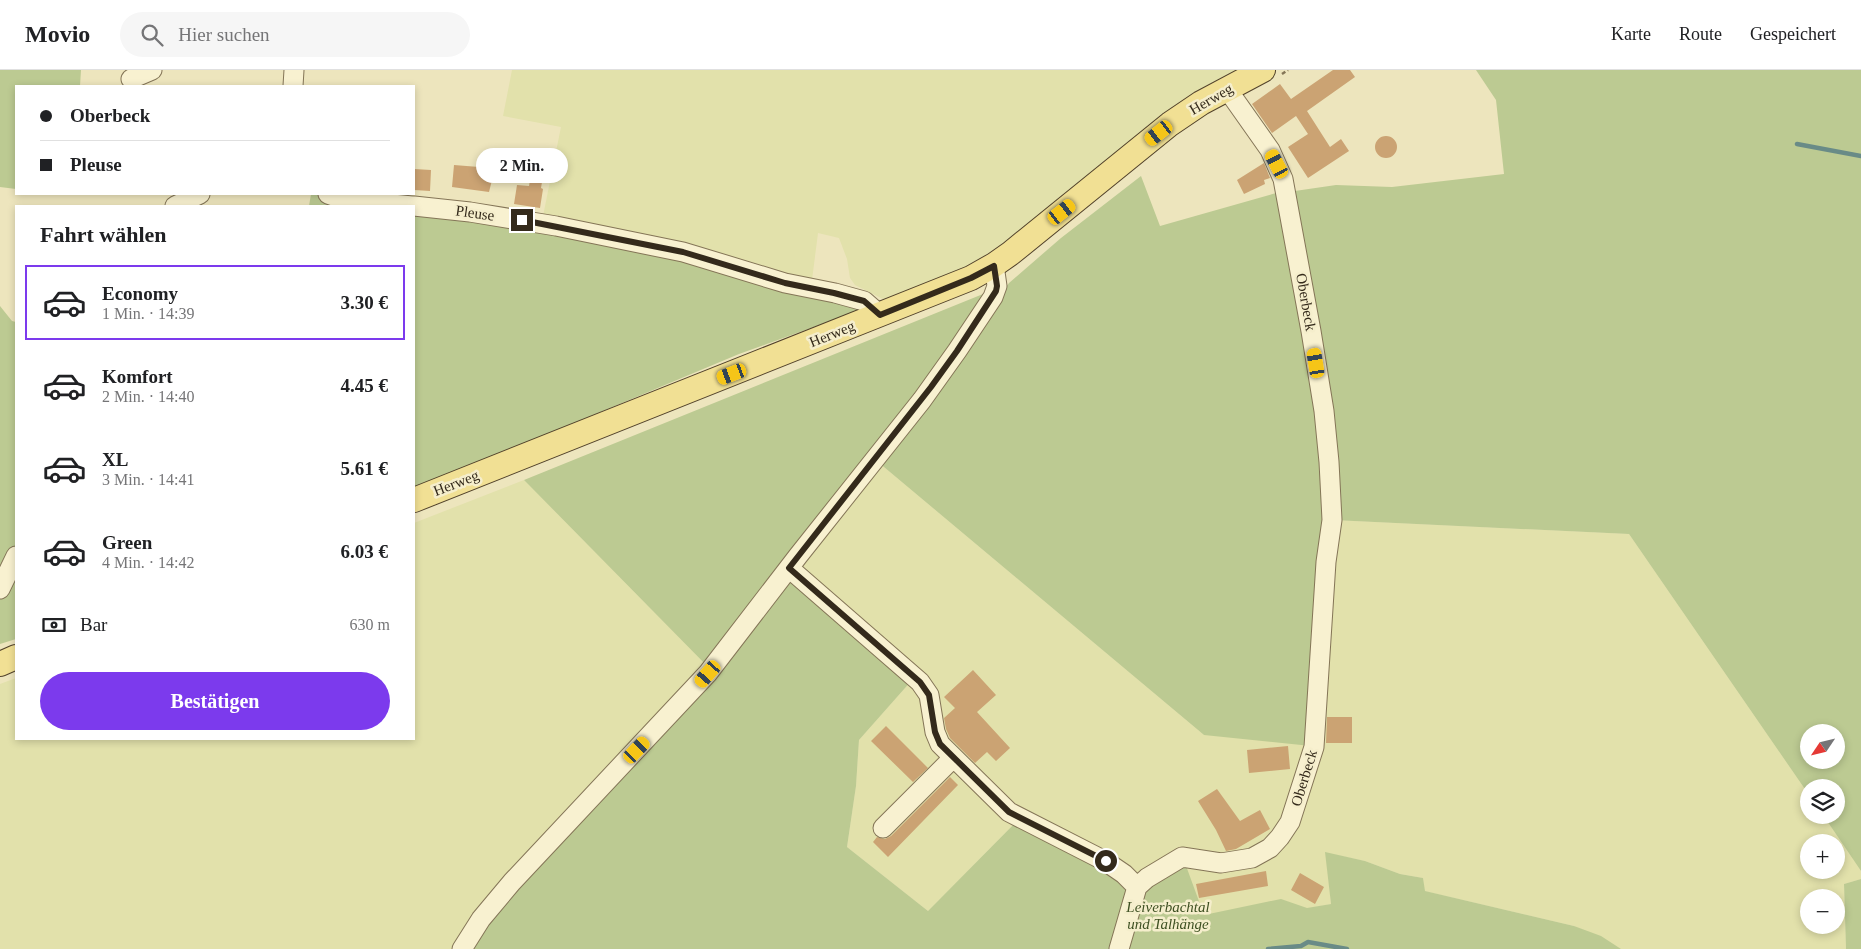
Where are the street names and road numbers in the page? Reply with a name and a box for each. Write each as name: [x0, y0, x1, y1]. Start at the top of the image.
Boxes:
street label: Herweg: [1186, 80, 1236, 118]
street label: Pleuse: [454, 202, 496, 224]
street label: Oberbeck: [1293, 272, 1319, 333]
street label: Herweg: [807, 318, 857, 350]
street label: Herweg: [431, 467, 481, 499]
street label: Oberbeck: [1288, 747, 1320, 808]

